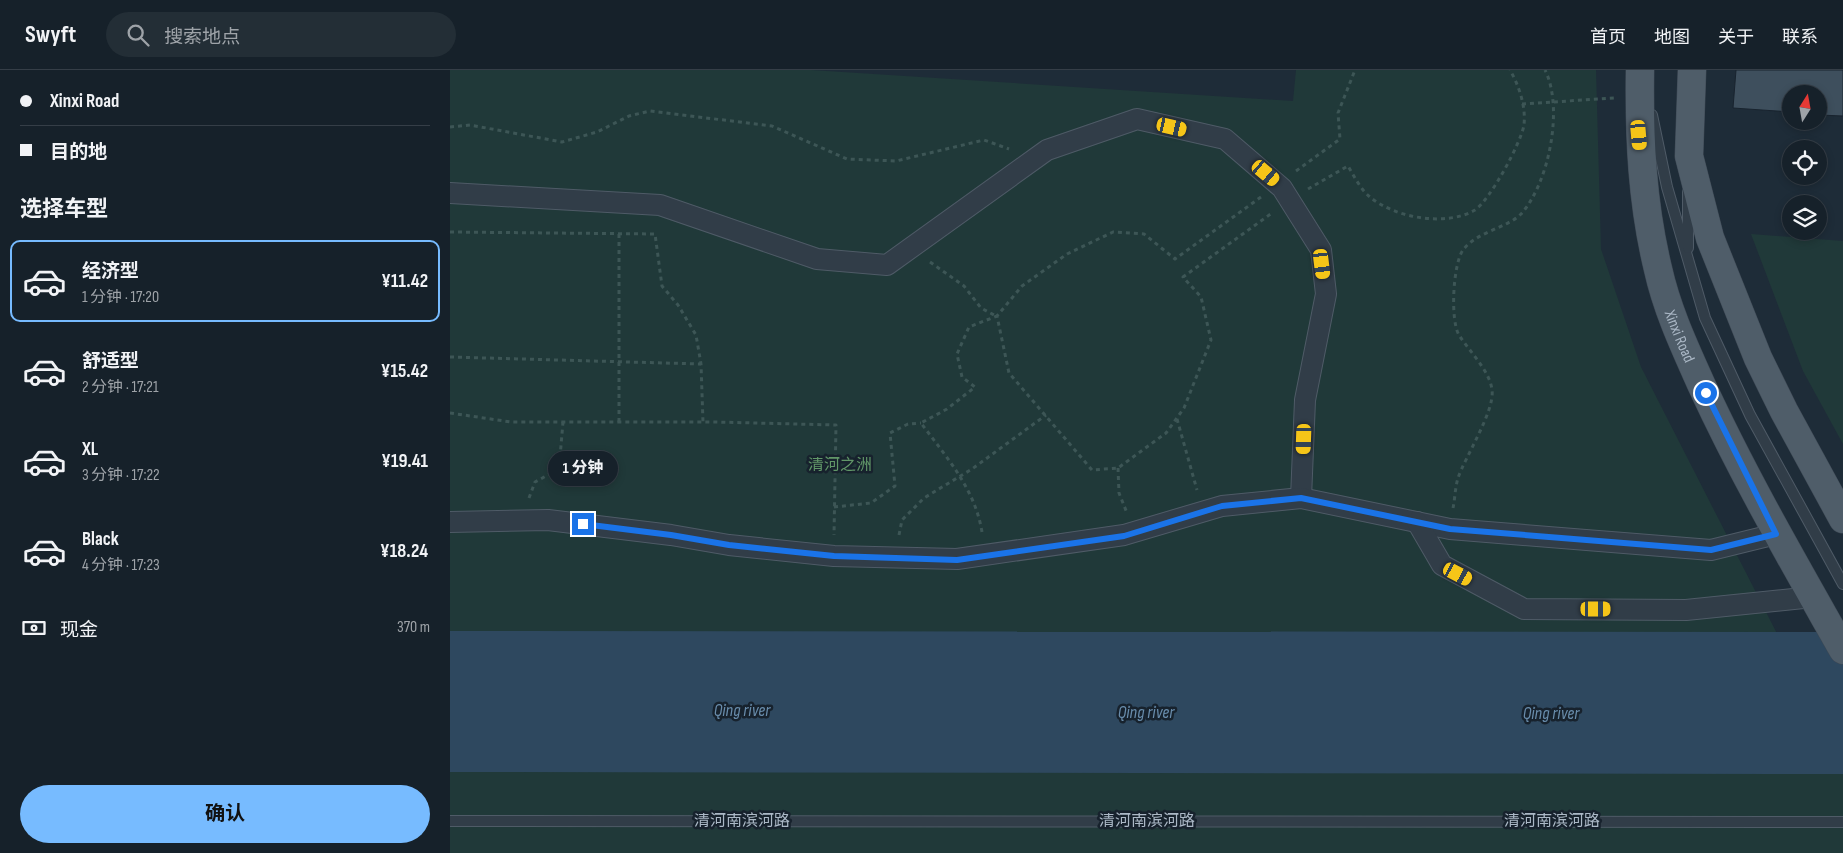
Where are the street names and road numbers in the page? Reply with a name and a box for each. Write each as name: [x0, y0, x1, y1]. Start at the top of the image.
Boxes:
street label: Xinxi Road: [1659, 307, 1698, 366]
street label: 清河南滨河路: [694, 812, 790, 831]
street label: 清河南滨河路: [1099, 812, 1195, 831]
street label: 清河南滨河路: [1504, 812, 1600, 831]

